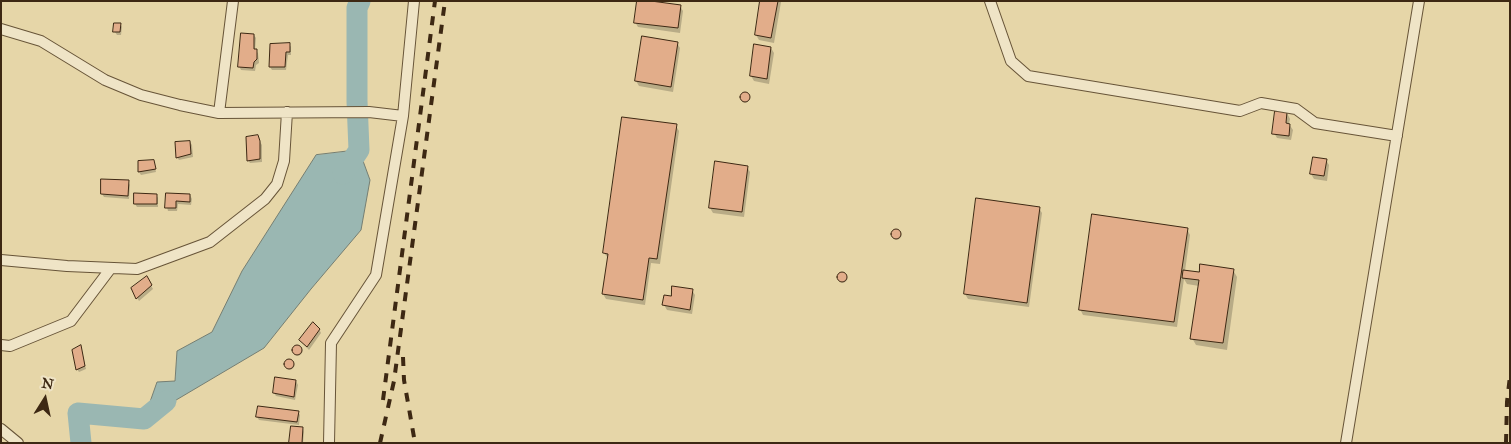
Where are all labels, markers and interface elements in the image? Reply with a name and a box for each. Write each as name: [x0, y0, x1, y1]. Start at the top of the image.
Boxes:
north arrow: [20, 374, 70, 424]
text: N: [40, 374, 55, 393]

